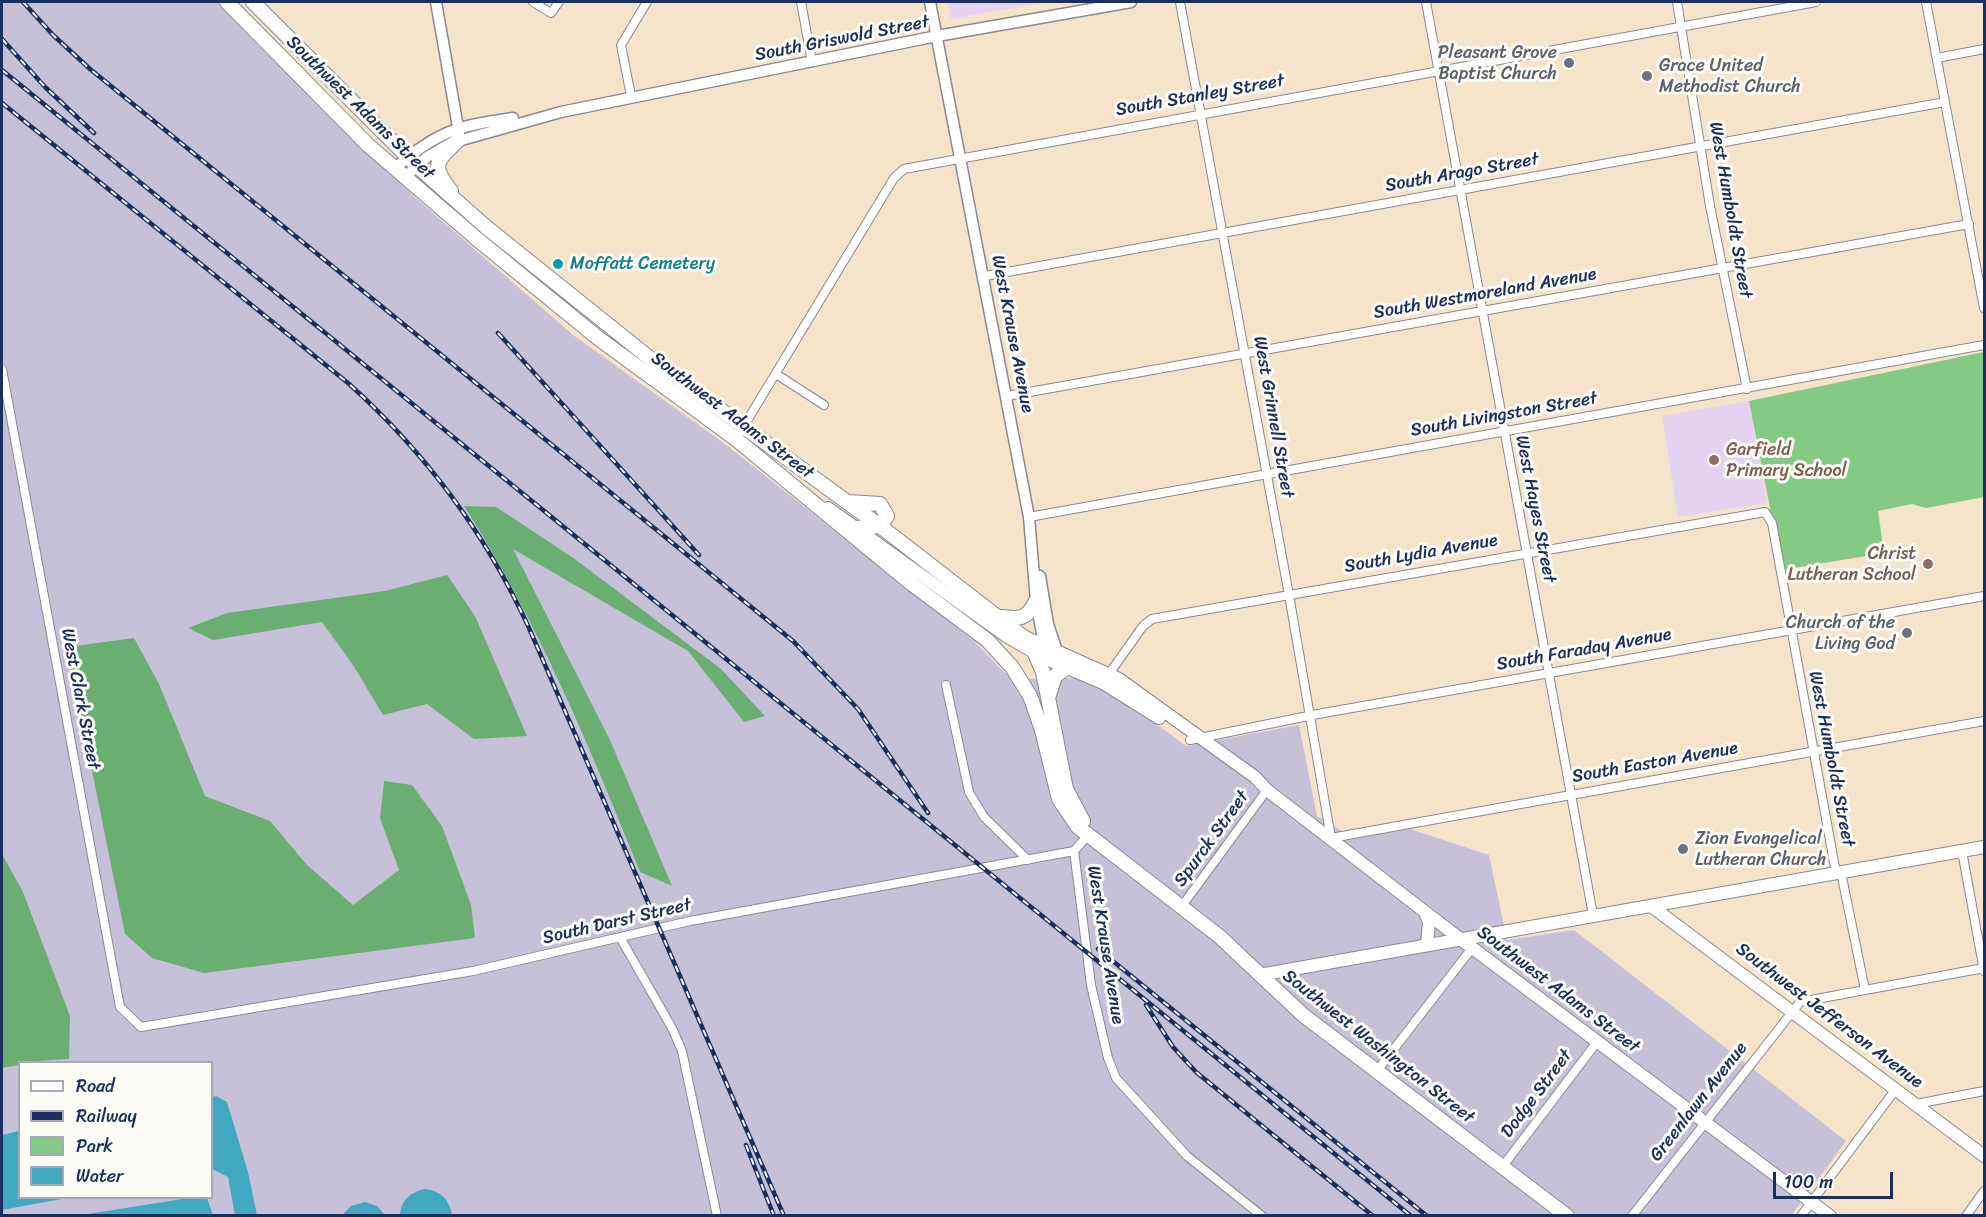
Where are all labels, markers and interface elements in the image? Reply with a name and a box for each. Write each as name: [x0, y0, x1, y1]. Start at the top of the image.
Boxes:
street label: South Griswold Street: [753, 12, 931, 66]
street label: Southwest Adams Street: [281, 32, 439, 184]
place label: Pleasant Grove Baptist Church: [1438, 42, 1557, 84]
place label: Grace United Methodist Church: [1659, 55, 1801, 98]
marker: Pleasant Grove Baptist Church: [1562, 56, 1576, 70]
marker: Grace United Methodist Church: [1640, 69, 1654, 83]
street label: South Stanley Street: [1114, 71, 1286, 121]
street label: West Humboldt Street: [1704, 120, 1756, 300]
street label: South Arago Street: [1384, 149, 1540, 197]
place label: Moffatt Cemetery: [570, 253, 715, 275]
street label: West Krause Avenue: [986, 253, 1038, 415]
marker: Moffatt Cemetery: [551, 257, 565, 271]
street label: South Westmoreland Avenue: [1372, 264, 1598, 324]
street label: West Grinnell Street: [1248, 335, 1298, 499]
street label: Southwest Adams Street: [646, 348, 818, 484]
street label: South Livingston Street: [1409, 388, 1599, 442]
street label: West Hayes Street: [1510, 434, 1560, 584]
place label: Garfield Primary School: [1726, 439, 1847, 482]
marker: Garfield Primary School: [1707, 453, 1721, 467]
street label: South Lydia Avenue: [1343, 530, 1499, 578]
place label: Christ Lutheran School: [1788, 543, 1916, 586]
marker: Christ Lutheran School: [1921, 557, 1935, 571]
place label: Church of the Living God: [1786, 612, 1895, 654]
street label: South Faraday Avenue: [1495, 624, 1673, 676]
marker: Church of the Living God: [1900, 626, 1914, 640]
street label: West Clark Street: [56, 627, 104, 771]
street label: West Humboldt Street: [1803, 669, 1859, 849]
street label: South Easton Avenue: [1570, 738, 1740, 788]
street label: Spurck Street: [1170, 787, 1254, 891]
place label: Zion Evangelical Lutheran Church: [1695, 828, 1826, 870]
marker: Zion Evangelical Lutheran Church: [1676, 842, 1690, 856]
street label: West Krause Avenue: [1082, 864, 1128, 1026]
street label: South Darst Street: [541, 894, 693, 950]
street label: Southwest Adams Street: [1472, 922, 1644, 1058]
street label: Southwest Jefferson Avenue: [1731, 939, 1927, 1093]
street label: Southwest Washington Street: [1278, 965, 1478, 1129]
street label: Greenlawn Avenue: [1646, 1038, 1752, 1166]
street label: Dodge Street: [1497, 1046, 1577, 1142]
legend: [18, 1061, 213, 1199]
text: Road: [76, 1070, 115, 1102]
text: Railway: [76, 1100, 137, 1132]
text: Park: [76, 1130, 113, 1162]
text: Water: [76, 1160, 123, 1192]
scale bar: [1776, 1160, 1896, 1198]
text: 100 m: [1784, 1166, 1833, 1198]

